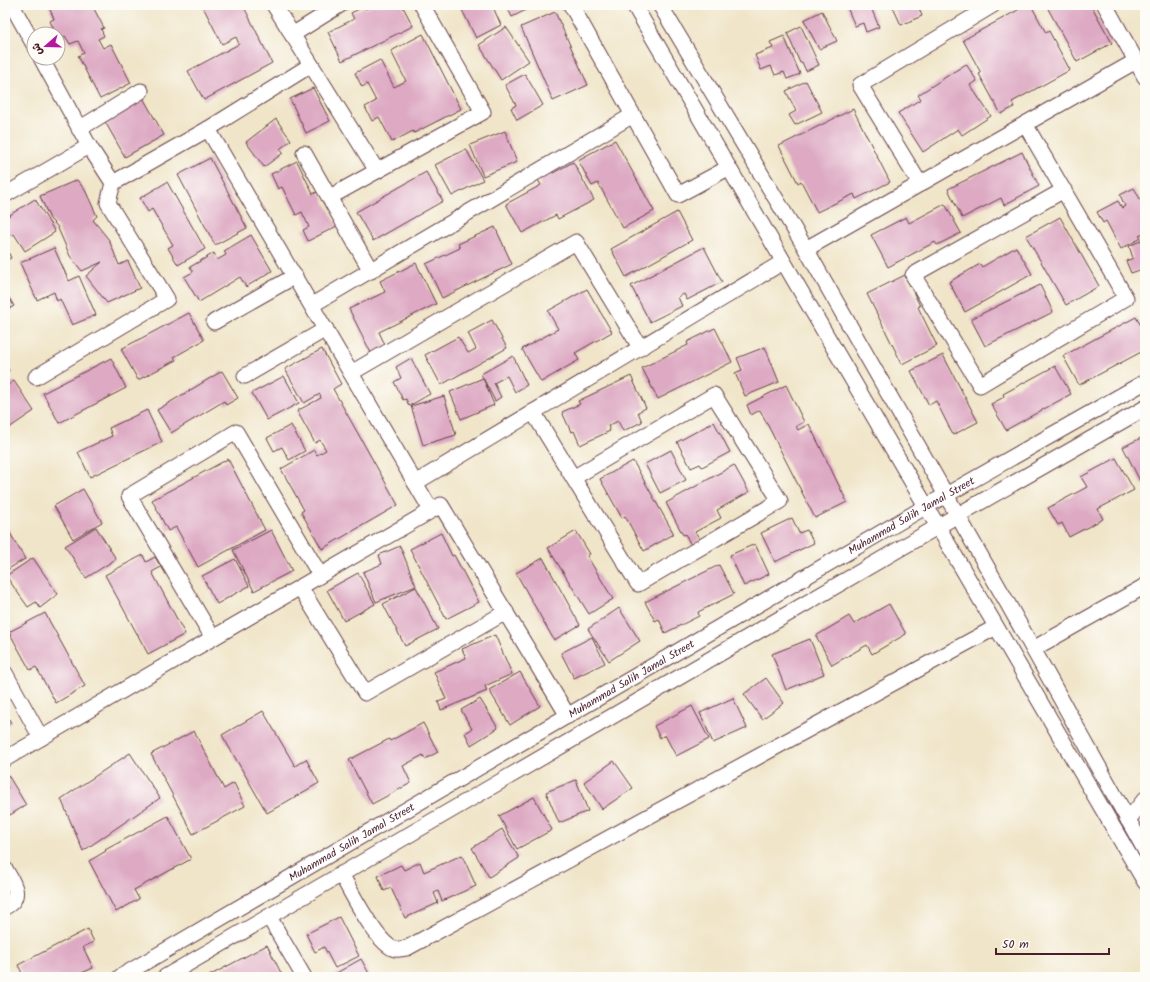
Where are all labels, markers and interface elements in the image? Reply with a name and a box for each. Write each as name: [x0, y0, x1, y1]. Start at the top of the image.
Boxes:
north arrow: [26, 26, 66, 66]
text: ش: [27, 40, 48, 58]
street label: Muhammad Salih Jamal Street: [845, 472, 979, 560]
street label: Muhammad Salih Jamal Street: [565, 635, 699, 723]
street label: Muhammad Salih Jamal Street: [285, 798, 419, 887]
scale bar: [996, 930, 1109, 956]
text: 50 m: [1002, 935, 1029, 954]

